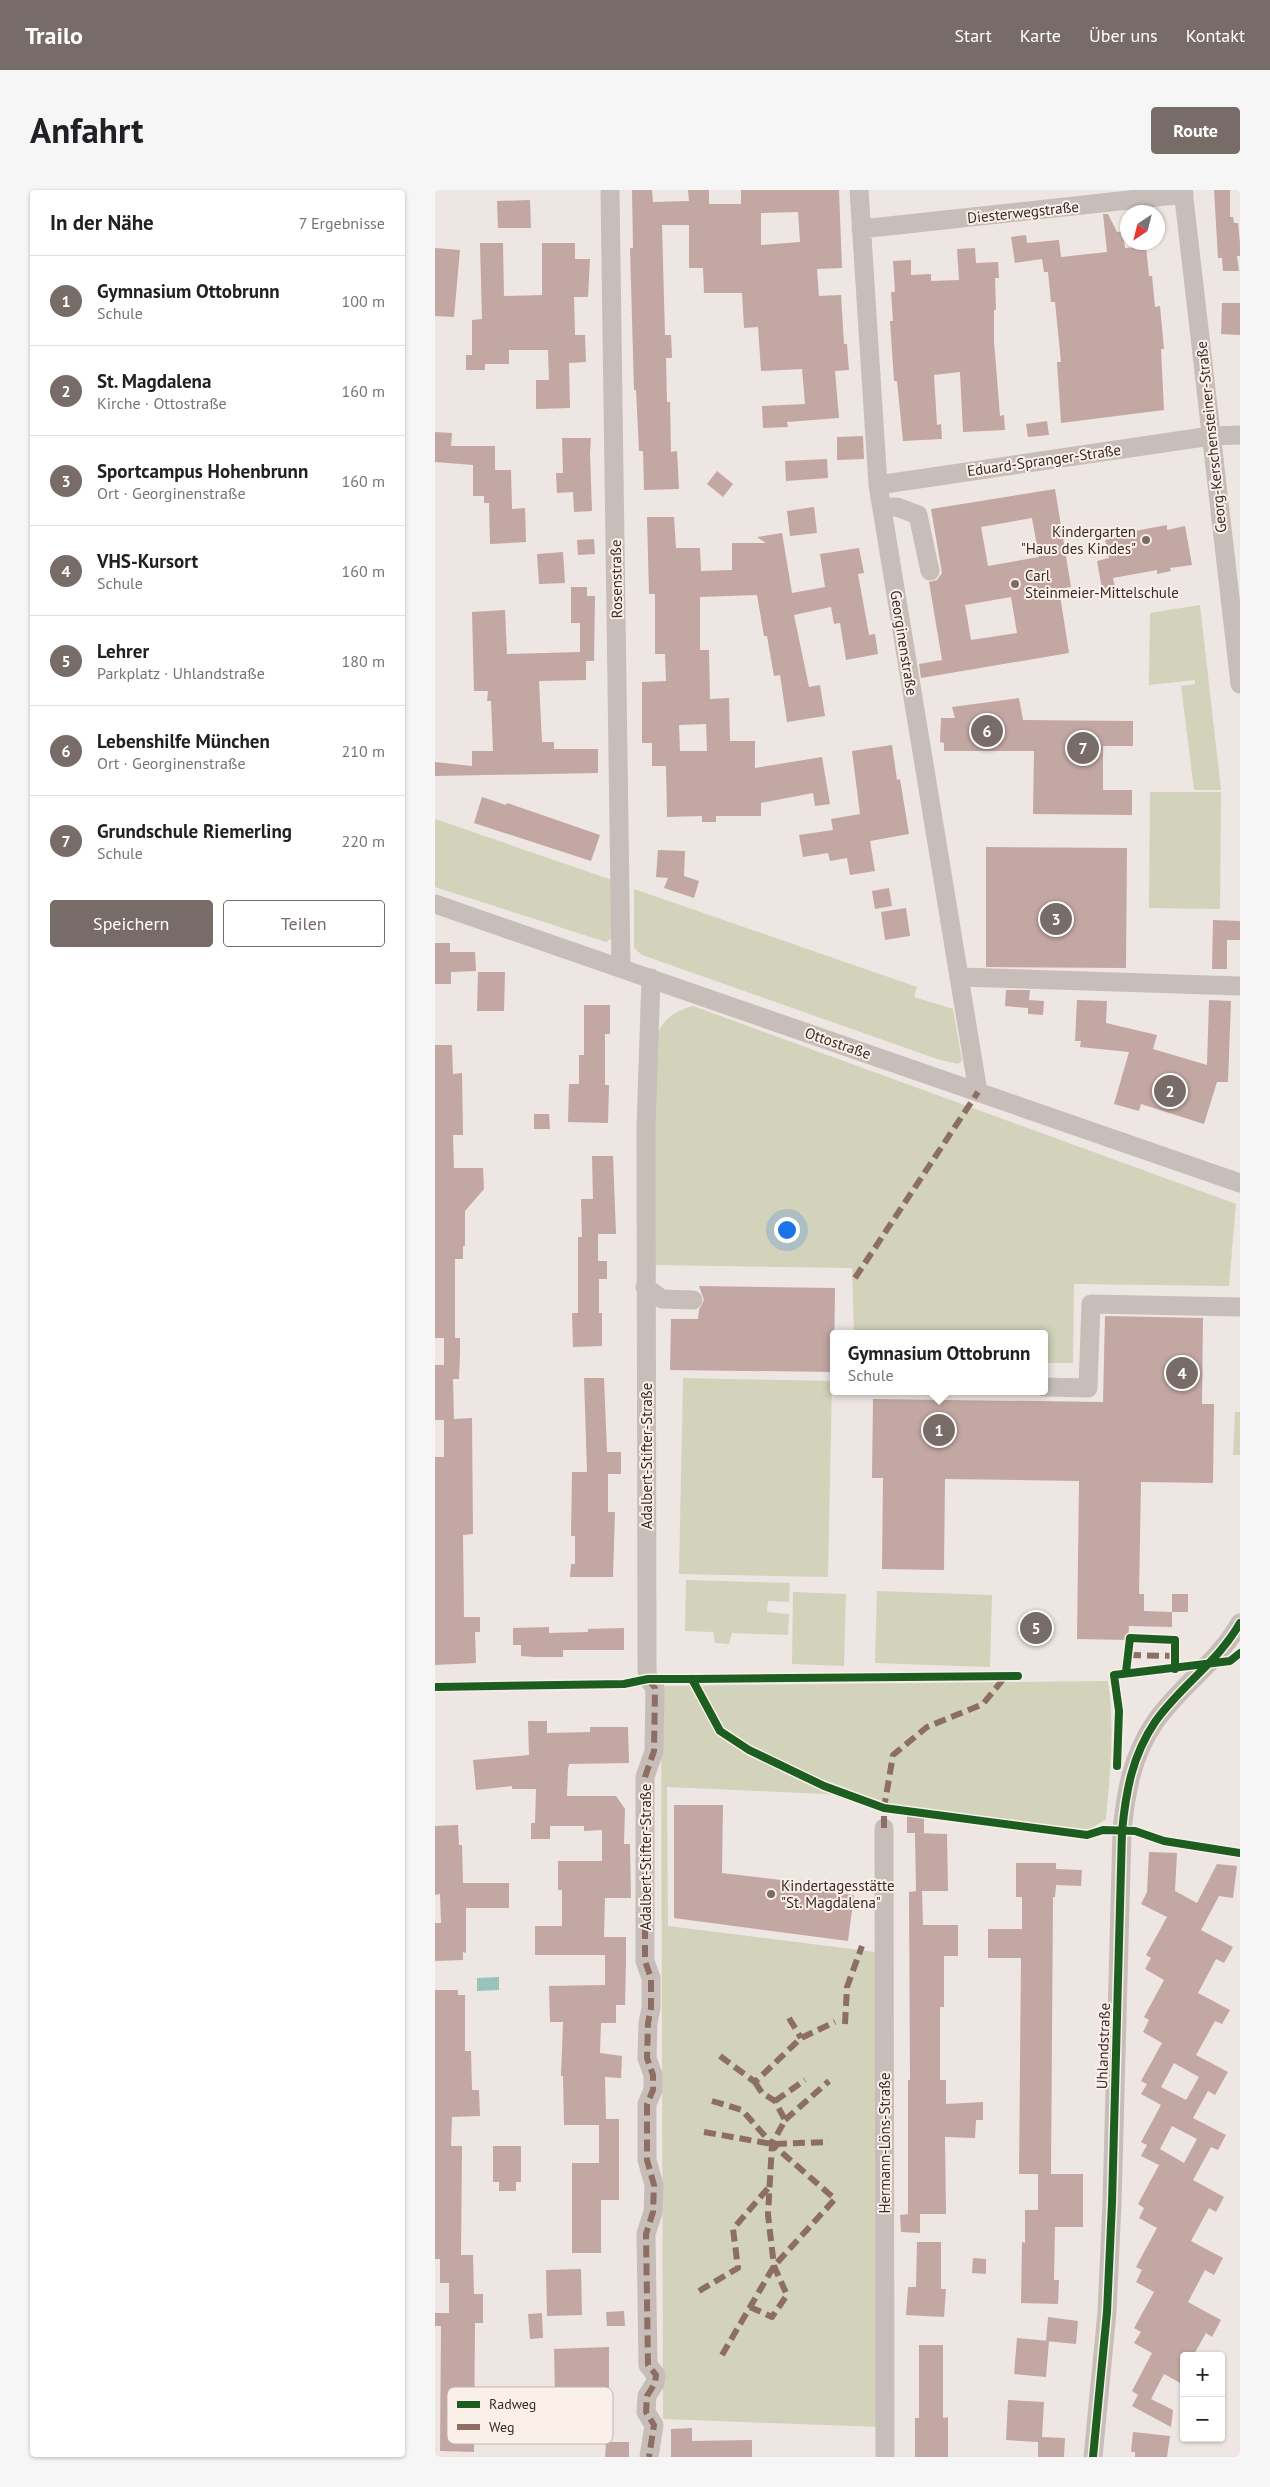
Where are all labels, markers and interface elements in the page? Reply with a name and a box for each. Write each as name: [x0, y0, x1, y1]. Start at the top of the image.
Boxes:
text: Trailo: [25, 20, 83, 51]
text: Start: [954, 24, 992, 47]
text: Karte: [1020, 24, 1061, 47]
text: Über uns: [1089, 24, 1158, 47]
text: Kontakt: [1186, 24, 1245, 47]
text: Anfahrt: [30, 107, 143, 153]
button: Route: [1151, 107, 1240, 154]
street label: Diesterwegstraße: [966, 197, 1080, 227]
north arrow: [1120, 205, 1165, 250]
text: In der Nähe: [50, 209, 154, 236]
text: 7 Ergebnisse: [299, 213, 385, 233]
text: Gymnasium Ottobrunn: [97, 279, 280, 303]
text: 1: [61, 291, 71, 311]
text: 100 m: [342, 291, 385, 311]
text: Schule: [97, 303, 143, 323]
street label: Georg-Kerschensteiner-Straße: [1191, 340, 1231, 534]
text: St. Magdalena: [97, 369, 211, 393]
text: 2: [61, 381, 71, 401]
text: 160 m: [342, 381, 385, 401]
text: Kirche · Ottostraße: [97, 393, 227, 413]
street label: Eduard-Spranger-Straße: [966, 440, 1122, 480]
text: Sportcampus Hohenbrunn: [97, 459, 308, 483]
text: 3: [61, 471, 71, 491]
text: 160 m: [342, 471, 385, 491]
text: Ort · Georginenstraße: [97, 483, 246, 503]
place label: Kindergarten "Haus des Kindes": [1021, 522, 1136, 558]
marker: Kindergarten "Haus des Kindes": [1140, 534, 1152, 546]
street label: Rosenstraße: [606, 539, 626, 619]
text: VHS-Kursort: [97, 549, 198, 573]
text: 4: [61, 561, 71, 581]
text: 160 m: [342, 561, 385, 581]
place label: Carl Steinmeier-Mittelschule: [1025, 566, 1179, 602]
text: Schule: [97, 573, 143, 593]
marker: Carl Steinmeier-Mittelschule: [1009, 578, 1021, 590]
street label: Georginenstraße: [886, 589, 922, 697]
text: Lehrer: [97, 639, 149, 663]
text: 5: [61, 651, 71, 671]
text: 180 m: [342, 651, 385, 671]
text: Parkplatz · Uhlandstraße: [97, 663, 265, 683]
pin: 6: [971, 712, 1003, 750]
text: Lebenshilfe München: [97, 729, 270, 753]
pin: 7: [1067, 729, 1099, 767]
text: 6: [61, 741, 71, 761]
text: 210 m: [342, 741, 385, 761]
text: Ort · Georginenstraße: [97, 753, 246, 773]
text: Grundschule Riemerling: [97, 819, 292, 843]
text: 7: [61, 831, 71, 851]
text: 220 m: [342, 831, 385, 851]
text: Schule: [97, 843, 143, 863]
button: Speichern: [50, 900, 213, 947]
button: Teilen: [223, 900, 385, 947]
pin: 3: [1040, 900, 1072, 938]
street label: Ottostraße: [802, 1023, 874, 1063]
pin: 2: [1154, 1072, 1186, 1110]
your location: [774, 1217, 800, 1243]
popup: [830, 1330, 1048, 1395]
text: Gymnasium Ottobrunn: [848, 1341, 1030, 1365]
pin: 4: [1166, 1354, 1198, 1392]
text: Schule: [848, 1365, 894, 1385]
street label: Adalbert-Stifter-Straße: [637, 1383, 656, 1529]
pin: 1: [923, 1411, 955, 1449]
pin: 5: [1020, 1609, 1052, 1647]
street label: Adalbert-Stifter-Straße: [636, 1784, 655, 1930]
place label: Kindertagesstätte "St. Magdalena": [781, 1876, 895, 1912]
marker: Kindertagesstätte "St. Magdalena": [765, 1888, 777, 1900]
street label: Uhlandstraße: [1092, 2002, 1114, 2090]
street label: Hermann-Löns-Straße: [875, 2072, 894, 2214]
map controls: [1180, 2352, 1225, 2442]
button: +: [1180, 2352, 1225, 2397]
legend: [447, 2387, 613, 2444]
text: Radweg: [489, 2395, 536, 2413]
button: −: [1180, 2397, 1225, 2442]
text: Weg: [489, 2418, 514, 2436]

